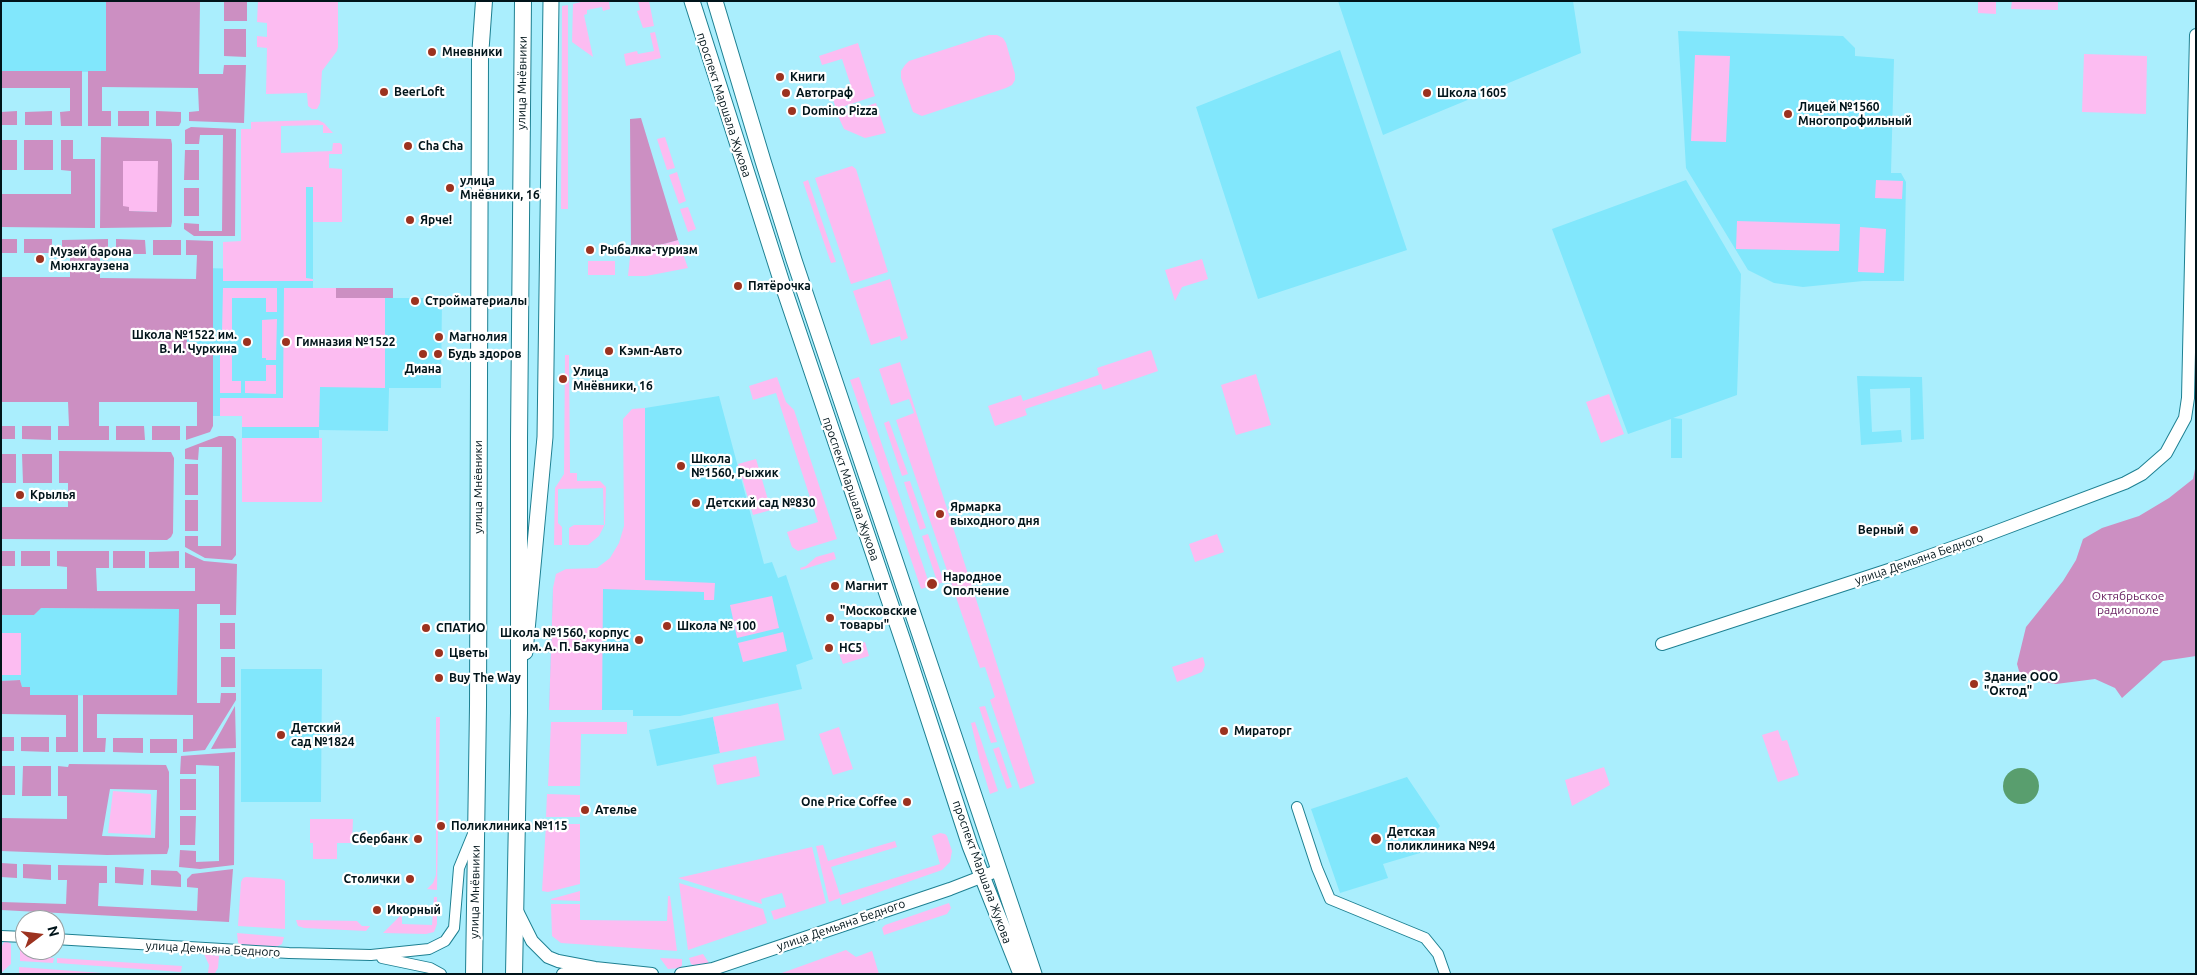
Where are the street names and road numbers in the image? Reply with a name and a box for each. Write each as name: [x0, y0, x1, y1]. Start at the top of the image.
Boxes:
street label: проспект Маршала Жукова: [694, 31, 754, 179]
street label: улица Мнёвники: [514, 36, 530, 130]
street label: проспект Маршала Жукова: [820, 415, 882, 563]
street label: улица Мнёвники: [471, 440, 485, 534]
street label: улица Демьяна Бедного: [1853, 530, 1985, 588]
street label: проспект Маршала Жукова: [949, 798, 1015, 946]
street label: улица Мнёвники: [467, 845, 483, 939]
street label: улица Демьяна Бедного: [775, 896, 907, 954]
street label: улица Демьяна Бедного: [145, 938, 281, 960]

